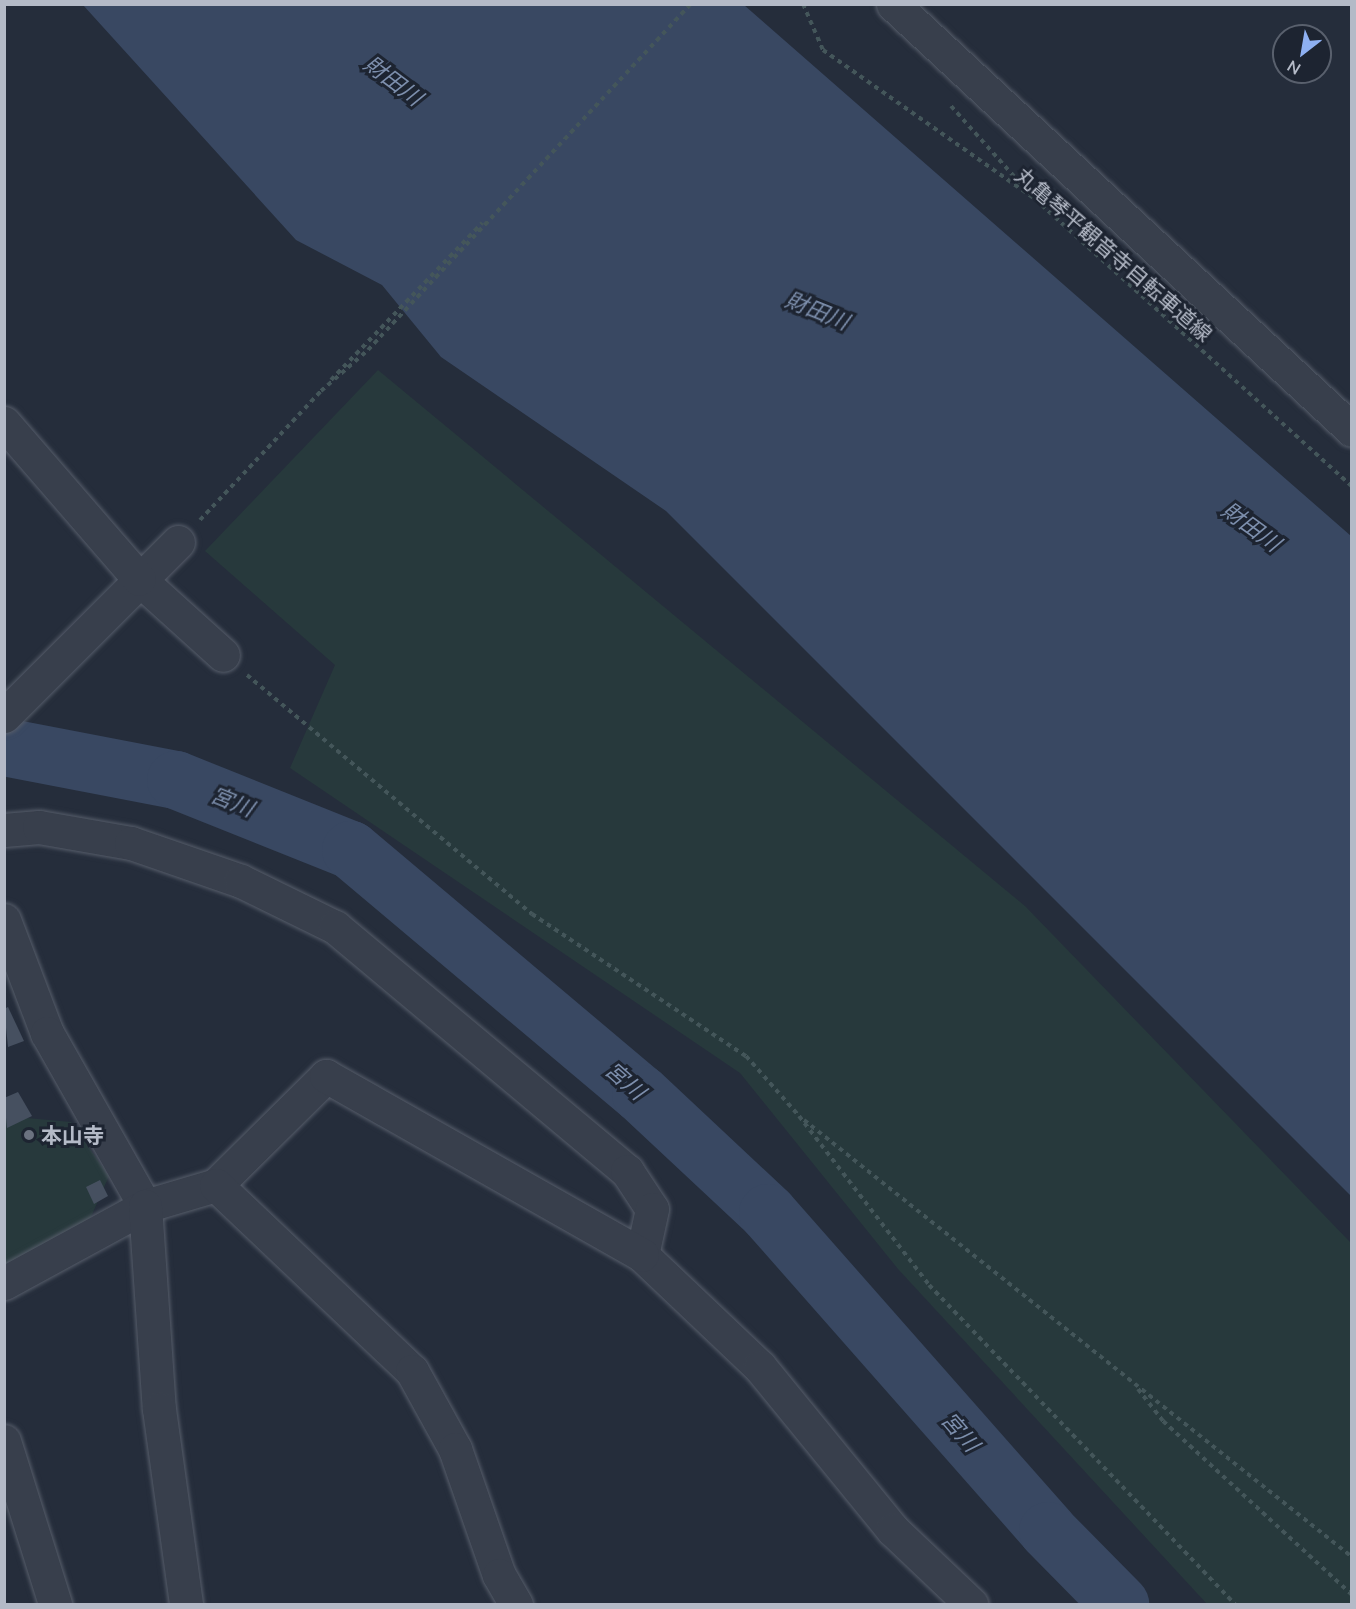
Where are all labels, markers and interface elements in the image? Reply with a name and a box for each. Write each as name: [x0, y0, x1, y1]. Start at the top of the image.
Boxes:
north arrow: [1272, 24, 1332, 84]
water label: 財田川: [359, 51, 427, 111]
text: N: [1283, 56, 1304, 79]
street label: 丸亀琴平観音寺自転車道線: [1011, 162, 1217, 346]
water label: 財田川: [781, 286, 853, 336]
water label: 財田川: [1217, 497, 1285, 557]
water label: 宮川: [207, 782, 257, 822]
water label: 宮川: [600, 1057, 650, 1105]
place label: 本山寺: [41, 1122, 104, 1148]
marker: 本山寺: [22, 1128, 36, 1142]
water label: 宮川: [936, 1407, 984, 1457]

